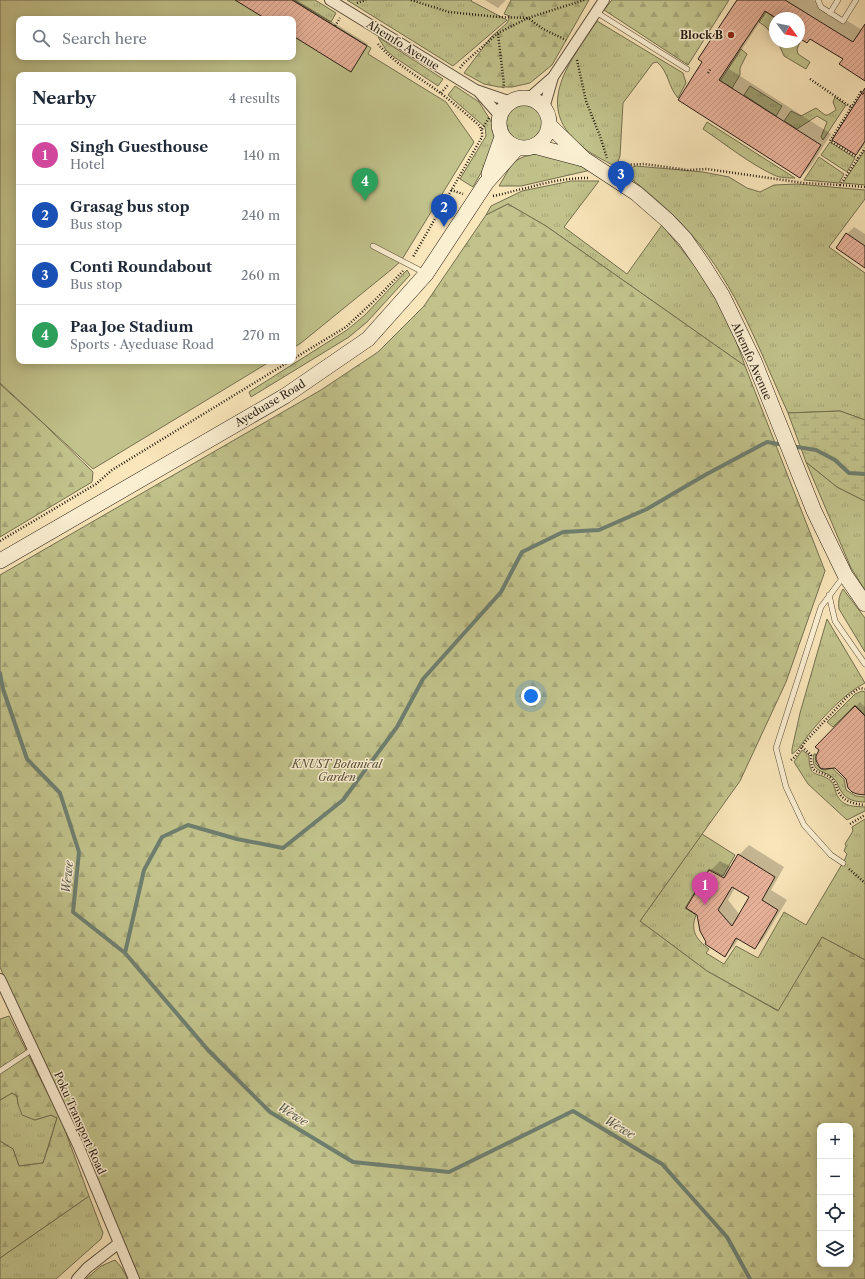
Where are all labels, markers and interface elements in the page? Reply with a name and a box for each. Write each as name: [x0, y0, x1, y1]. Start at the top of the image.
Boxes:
north arrow: [769, 12, 805, 48]
search box: [16, 16, 296, 60]
street label: Ahemfo Avenue: [363, 16, 442, 73]
icon: search: [30, 27, 52, 49]
place label: Block B: [680, 28, 723, 42]
text: Search here: [62, 29, 147, 48]
marker: Block B: [726, 30, 736, 40]
text: Nearby: [32, 88, 96, 108]
text: 4 results: [229, 90, 280, 106]
text: Singh Guesthouse: [70, 137, 208, 156]
text: 1: [42, 147, 48, 163]
text: 140 m: [243, 147, 280, 163]
text: Hotel: [70, 156, 105, 172]
pin: 3: [608, 161, 634, 194]
pin: 4: [352, 168, 378, 201]
pin: 2: [431, 194, 457, 227]
text: Grasag bus stop: [70, 197, 190, 216]
text: 2: [41, 207, 49, 223]
text: 240 m: [241, 207, 280, 223]
text: Bus stop: [70, 216, 122, 232]
text: Conti Roundabout: [70, 257, 212, 276]
text: 3: [41, 267, 49, 283]
text: 260 m: [241, 267, 280, 283]
text: Bus stop: [70, 276, 122, 292]
text: Paa Joe Stadium: [70, 317, 193, 336]
street label: Ahemfo Avenue: [728, 319, 775, 402]
text: 4: [41, 327, 49, 343]
text: 270 m: [242, 327, 280, 343]
text: Sports · Ayeduase Road: [70, 336, 214, 352]
street label: Ayeduase Road: [231, 376, 308, 430]
your location: [521, 686, 541, 706]
park label: KNUST Botanical Garden: [291, 757, 384, 784]
water label: Wewe: [58, 859, 76, 894]
pin: 1: [692, 872, 718, 905]
street label: Poku Transport Road: [51, 1069, 109, 1177]
water label: Wewe: [275, 1099, 312, 1130]
water label: Wewe: [602, 1112, 639, 1143]
map controls: [817, 1123, 853, 1267]
button: +: [817, 1123, 853, 1159]
button: −: [817, 1159, 853, 1195]
button: locate: [817, 1195, 853, 1231]
button: layers: [817, 1231, 853, 1267]

